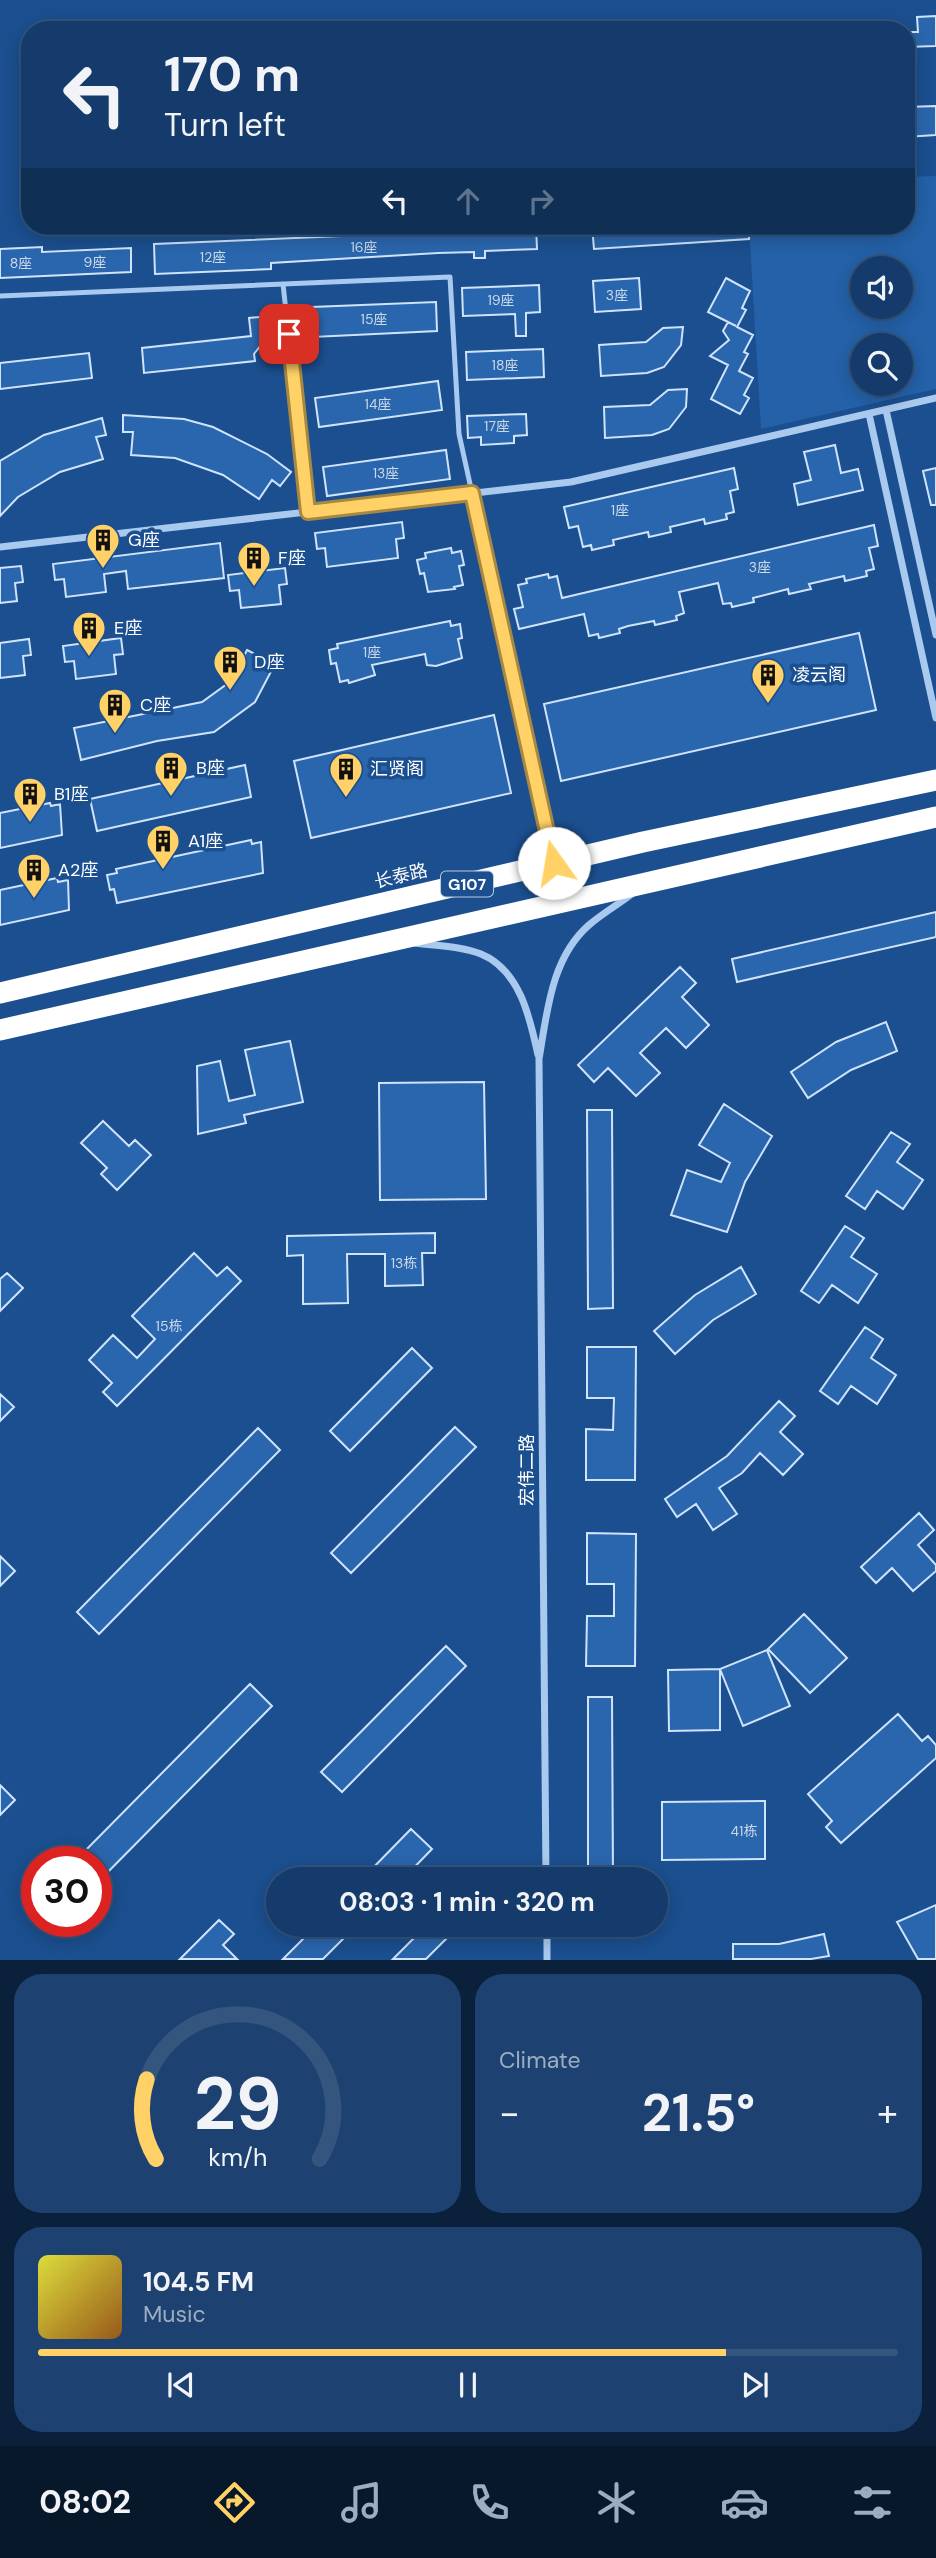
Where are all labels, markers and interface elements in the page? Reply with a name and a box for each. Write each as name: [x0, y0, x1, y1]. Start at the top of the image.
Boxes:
text: 170 m: [164, 42, 300, 106]
icon: left: [49, 49, 140, 140]
text: Turn left: [164, 104, 286, 146]
icon: left: [376, 182, 414, 220]
icon: ahead: [449, 182, 487, 220]
icon: right: [522, 182, 560, 220]
house number: 16座: [350, 238, 378, 256]
house number: 12座: [200, 248, 226, 266]
house number: 9座: [84, 253, 106, 271]
house number: 8座: [10, 254, 32, 272]
map controls: [850, 256, 913, 396]
button: sound: [850, 256, 913, 319]
house number: 3座: [606, 286, 628, 304]
house number: 19座: [487, 291, 515, 309]
pin: [259, 304, 319, 364]
house number: 15座: [361, 310, 387, 328]
icon: arrive: [270, 315, 308, 353]
button: search: [850, 333, 913, 396]
house number: 18座: [492, 356, 518, 374]
house number: 14座: [365, 395, 391, 413]
house number: 17座: [484, 417, 510, 435]
house number: 13座: [373, 464, 399, 482]
house number: 1座: [611, 501, 629, 519]
building icon: G座: [84, 521, 122, 570]
place label: G座: [128, 528, 160, 552]
building icon: F座: [235, 539, 273, 588]
place label: F座: [278, 546, 306, 570]
house number: 3座: [749, 558, 771, 576]
building icon: E座: [70, 609, 108, 658]
place label: E座: [114, 616, 142, 640]
building icon: D座: [211, 643, 249, 692]
house number: 1座: [363, 643, 381, 661]
place label: D座: [254, 650, 284, 674]
building icon: 凌云阁: [749, 656, 787, 705]
place label: 凌云阁: [792, 663, 846, 687]
building icon: C座: [96, 686, 134, 735]
place label: C座: [140, 693, 171, 717]
building icon: B座: [152, 749, 190, 798]
building icon: 汇贤阁: [327, 750, 365, 799]
place label: B座: [196, 756, 225, 780]
place label: 汇贤阁: [370, 757, 424, 781]
building icon: B1座: [11, 775, 49, 824]
place label: B1座: [54, 782, 88, 806]
building icon: A1座: [144, 822, 182, 871]
position arrow: [517, 826, 591, 900]
place label: A1座: [188, 829, 223, 853]
building icon: A2座: [15, 851, 53, 900]
place label: A2座: [58, 858, 98, 882]
street label: 长泰路: [372, 858, 430, 894]
road number: G107: [441, 872, 493, 897]
house number: 13栋: [391, 1254, 417, 1272]
house number: 15栋: [156, 1317, 182, 1335]
street label: 宏伟二路: [515, 1434, 539, 1506]
house number: 41栋: [731, 1822, 757, 1840]
speed limit sign: 30: [21, 1846, 112, 1937]
text: 08:03 · 1 min · 320 m: [339, 1885, 595, 1919]
text: Climate: [499, 2045, 581, 2075]
text: 29: [194, 2058, 281, 2153]
text: 21.5°: [642, 2079, 755, 2147]
text: −: [499, 2088, 520, 2138]
text: +: [877, 2088, 898, 2138]
text: km/h: [208, 2141, 267, 2174]
text: 104.5 FM: [143, 2265, 254, 2299]
text: Music: [143, 2299, 206, 2329]
icon: previous: [162, 2366, 200, 2404]
icon: pause: [449, 2366, 487, 2404]
icon: next: [736, 2366, 774, 2404]
icon: directions: [210, 2478, 259, 2527]
icon: music: [337, 2478, 386, 2527]
icon: phone: [465, 2478, 514, 2527]
icon: climate: [592, 2478, 641, 2527]
icon: car: [720, 2478, 769, 2527]
icon: filters: [848, 2478, 897, 2527]
text: 08:02: [39, 2481, 131, 2523]

